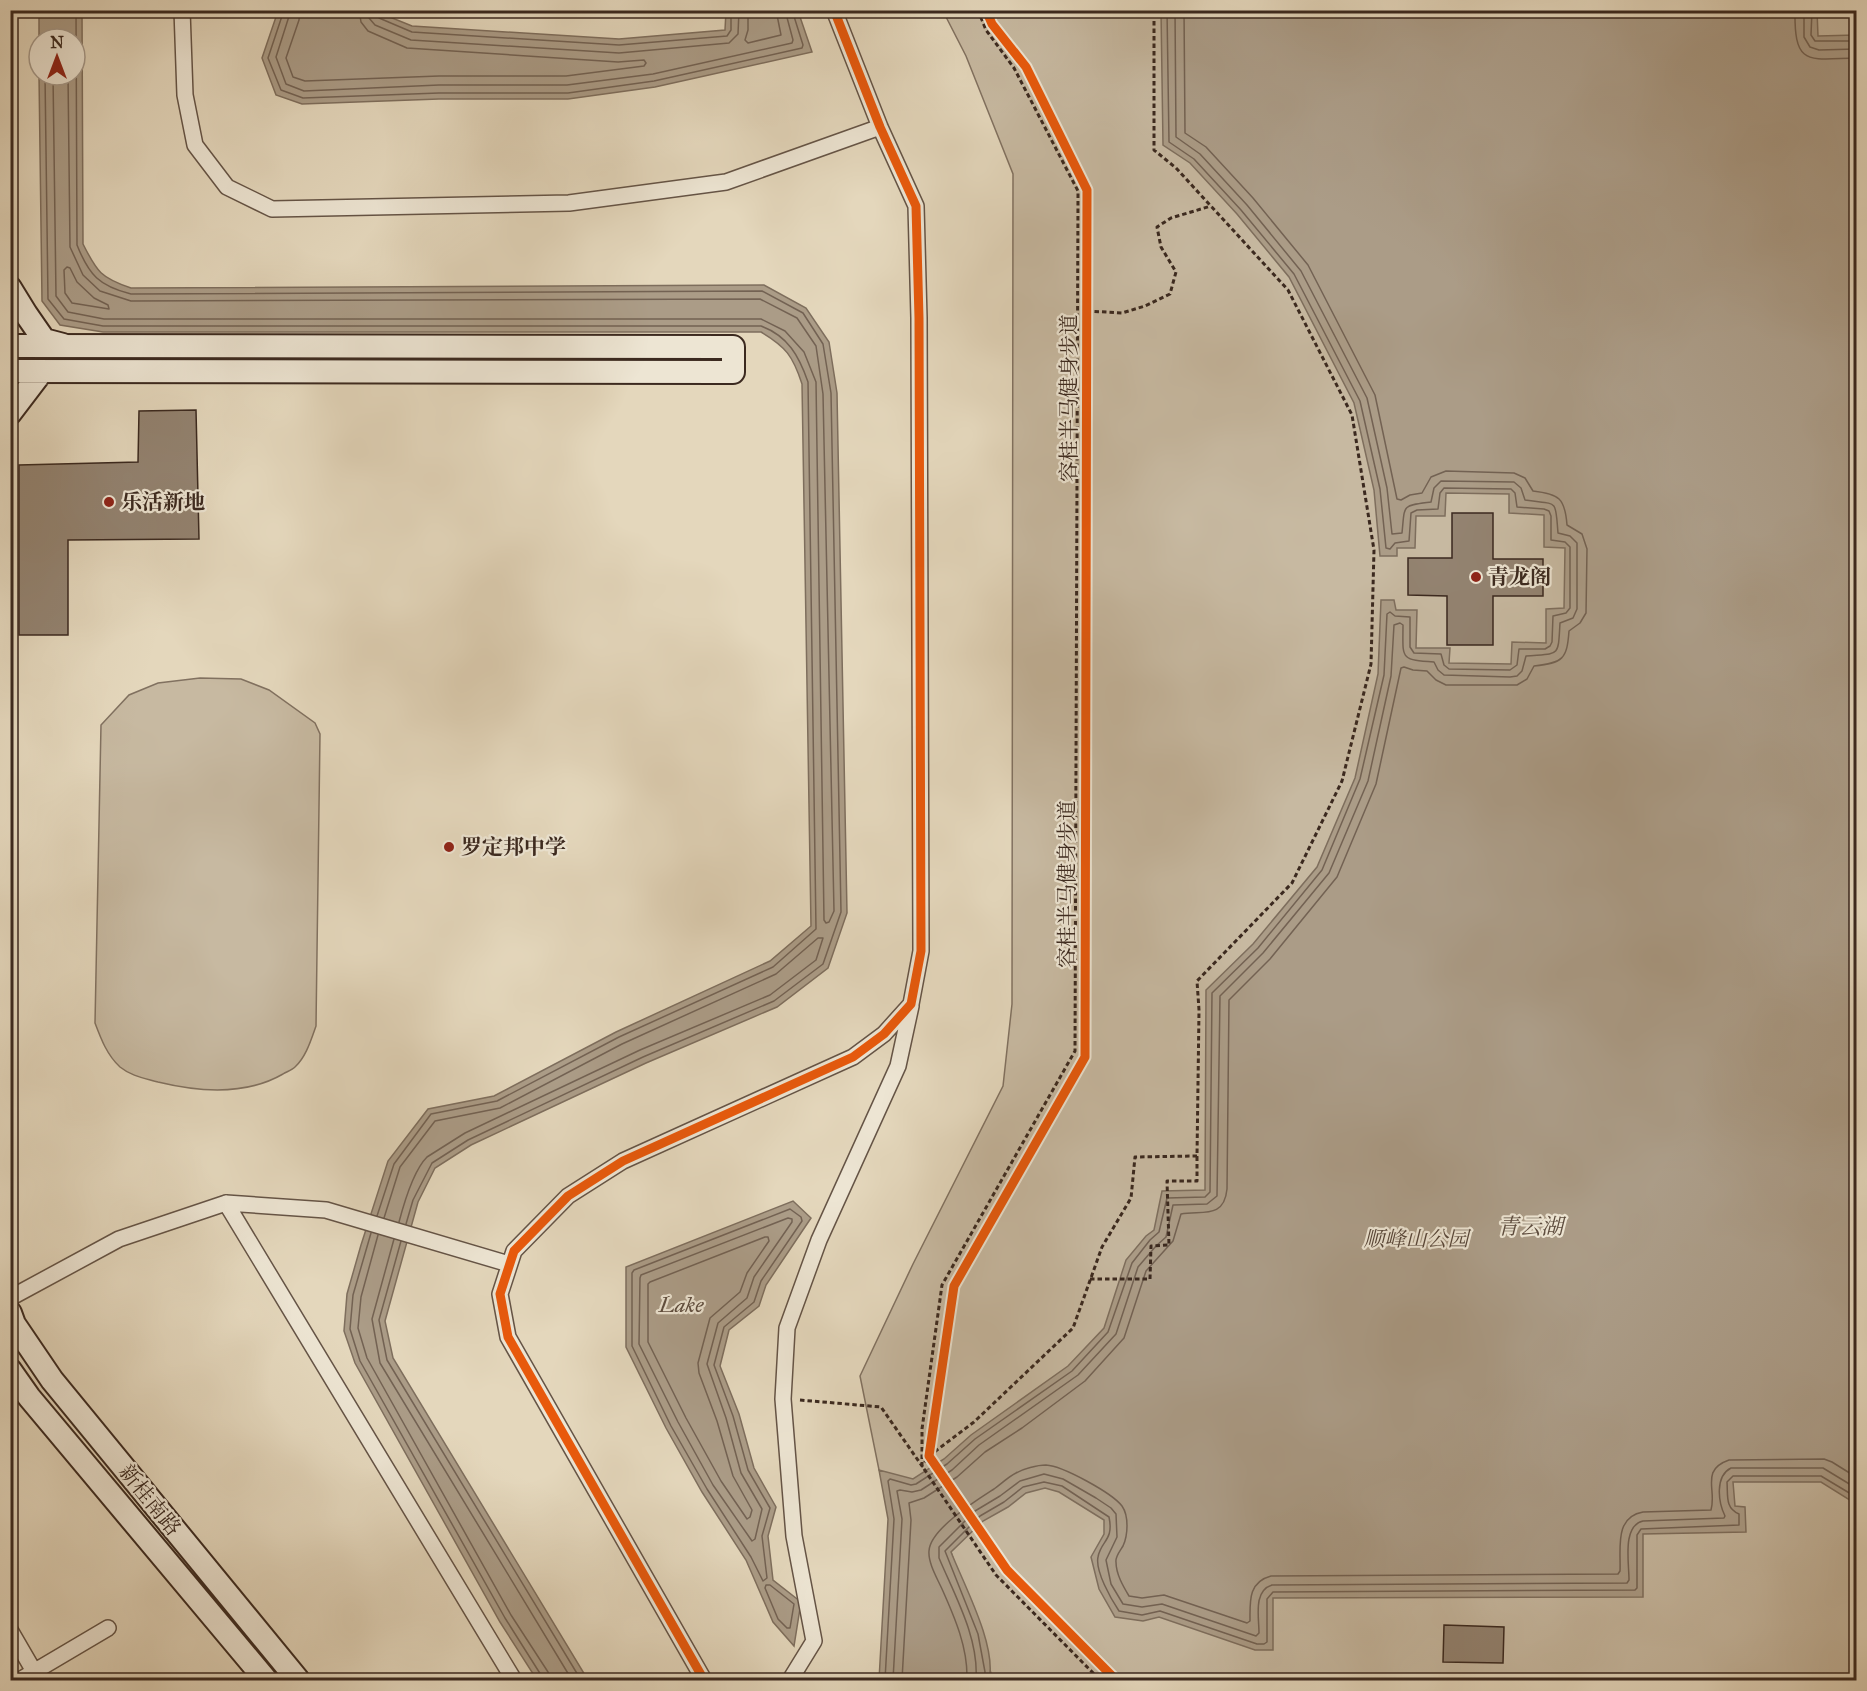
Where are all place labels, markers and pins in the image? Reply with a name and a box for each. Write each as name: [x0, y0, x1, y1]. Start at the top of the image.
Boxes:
place label: 乐活新地: [121, 489, 205, 515]
marker: 乐活新地: [102, 495, 116, 509]
place label: 青龙阁: [1488, 564, 1551, 590]
marker: 青龙阁: [1469, 570, 1483, 584]
place label: 罗定邦中学: [461, 834, 566, 860]
marker: 罗定邦中学: [442, 840, 456, 854]

